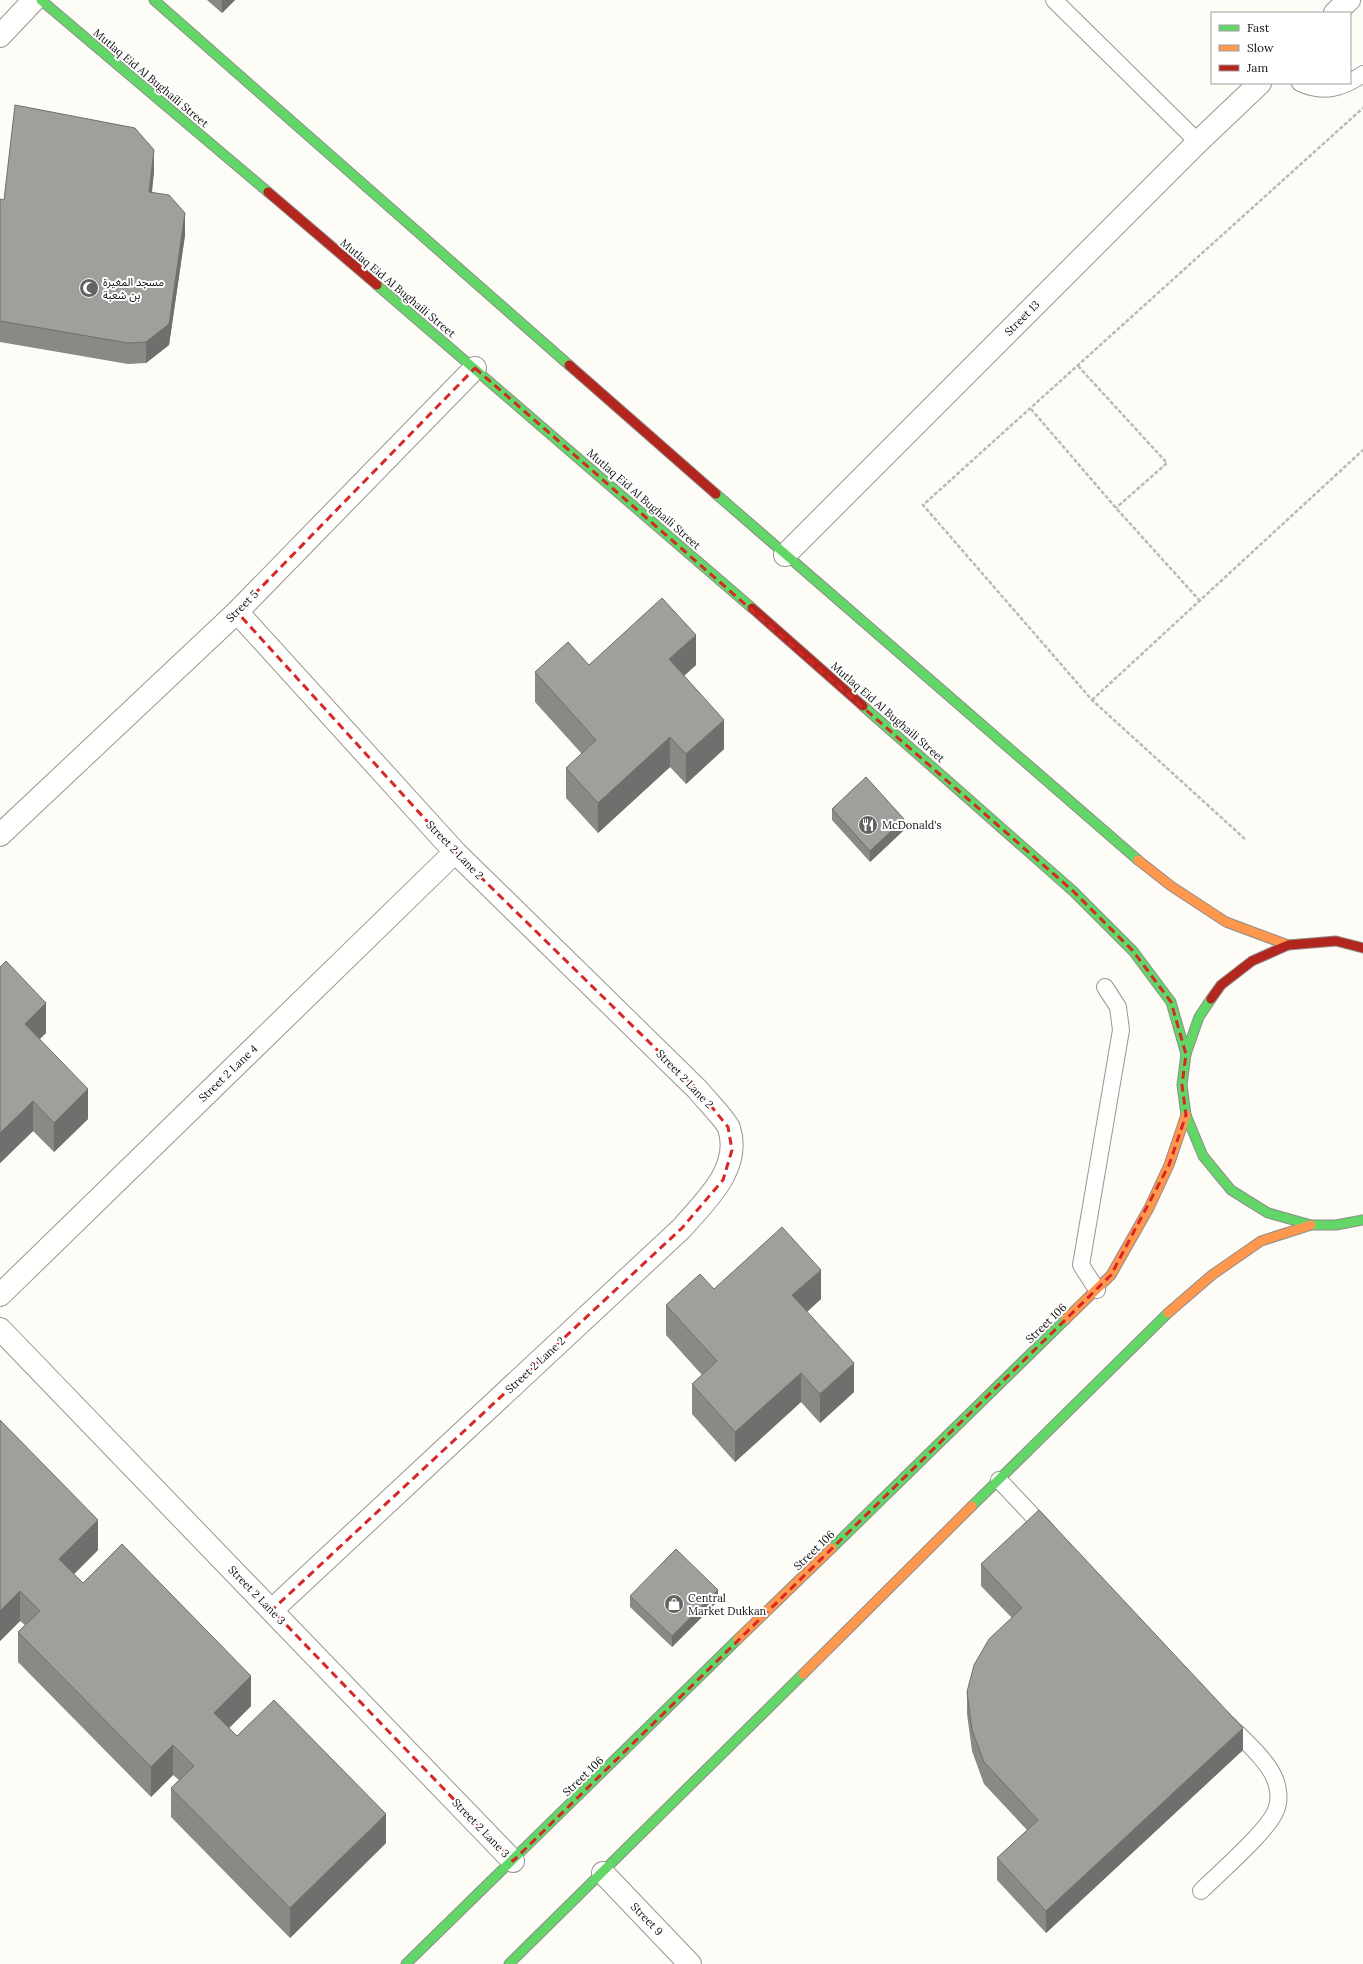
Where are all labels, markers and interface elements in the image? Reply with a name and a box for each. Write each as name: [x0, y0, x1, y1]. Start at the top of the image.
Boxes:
legend: [1211, 12, 1351, 84]
text: Fast: [1247, 20, 1270, 35]
street label: Mutlaq Eid Al Bughaili Street: [91, 26, 212, 131]
text: Slow: [1247, 40, 1274, 55]
text: Jam: [1246, 60, 1268, 75]
street label: Mutlaq Eid Al Bughaili Street: [338, 236, 459, 341]
place label: مسجد المغيرة بن شعبة: [103, 275, 164, 302]
mosque icon: مسجد المغيرة بن شعبة: [78, 277, 100, 299]
street label: Street 13: [1001, 297, 1043, 339]
street label: Mutlaq Eid Al Bughaili Street: [584, 446, 704, 553]
street label: Street 5: [223, 587, 261, 625]
street label: Mutlaq Eid Al Bughaili Street: [828, 659, 948, 766]
restaurant icon: McDonald's: [857, 814, 879, 836]
street label: Street 2 Lane 2: [423, 818, 487, 882]
place label: McDonald's: [882, 818, 942, 832]
street label: Street 2 Lane 4: [196, 1041, 260, 1105]
street label: Street 2 Lane 2: [653, 1047, 717, 1111]
street label: Street 106: [1023, 1300, 1069, 1346]
street label: Street 2 Lane 2: [502, 1334, 568, 1396]
street label: Street 106: [791, 1527, 837, 1573]
street label: Street 2 Lane 3: [225, 1563, 289, 1627]
place label: Central Market Dukkan: [688, 1591, 767, 1618]
shop icon: Central Market Dukkan: [663, 1593, 685, 1615]
street label: Street 106: [560, 1753, 606, 1799]
street label: Street 2 Lane 3: [449, 1796, 513, 1860]
street label: Street 9: [628, 1900, 666, 1938]

